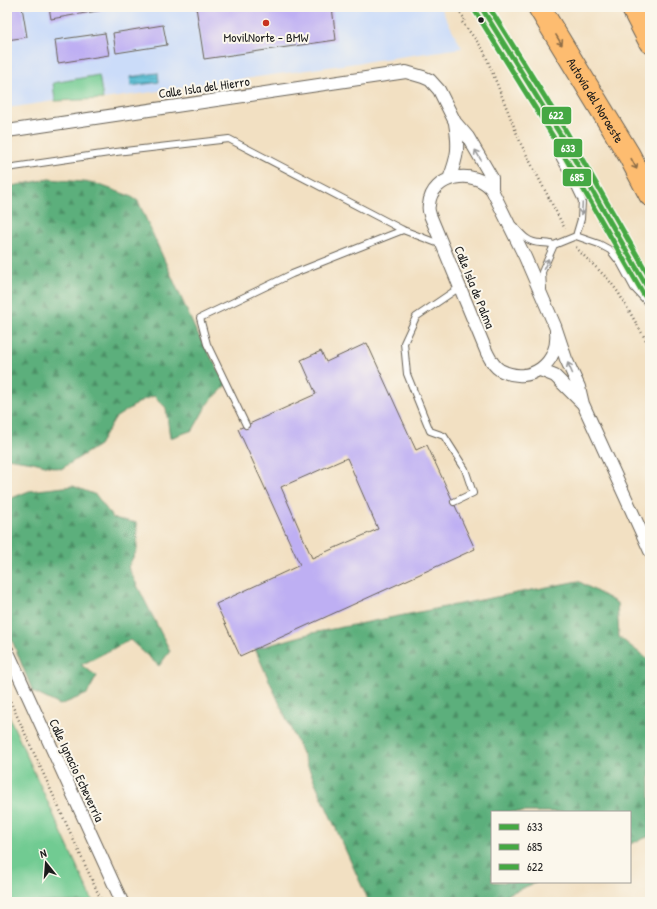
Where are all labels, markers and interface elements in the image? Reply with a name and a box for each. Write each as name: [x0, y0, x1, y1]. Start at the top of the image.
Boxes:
unlabelled marker: [476, 15, 486, 25]
marker: MovilNorte - BMW: [261, 18, 271, 28]
place label: MovilNorte - BMW: [224, 28, 308, 46]
one-way arrow: [556, 34, 564, 46]
street label: Autovía del Noroeste: [563, 54, 628, 146]
street label: Calle Isla del Hierro: [157, 72, 251, 102]
line badge: 622: [541, 106, 572, 125]
text: 622: [549, 108, 564, 122]
line badge: 633: [553, 138, 583, 158]
text: 633: [561, 141, 575, 155]
one-way arrow: [474, 149, 482, 161]
one-way arrow: [630, 158, 638, 170]
line badge: 685: [562, 168, 592, 187]
text: 685: [570, 170, 584, 184]
one-way arrow: [578, 202, 585, 215]
street label: Calle Isla de Palma: [450, 243, 500, 331]
one-way arrow: [543, 258, 550, 270]
one-way arrow: [566, 362, 573, 374]
street label: Calle Ignacio Echeverría: [45, 716, 109, 824]
legend: [491, 811, 631, 883]
text: 633: [527, 818, 543, 835]
text: 685: [527, 838, 542, 855]
north arrow: [26, 843, 66, 883]
text: N: [38, 846, 48, 861]
text: 622: [527, 858, 543, 875]

